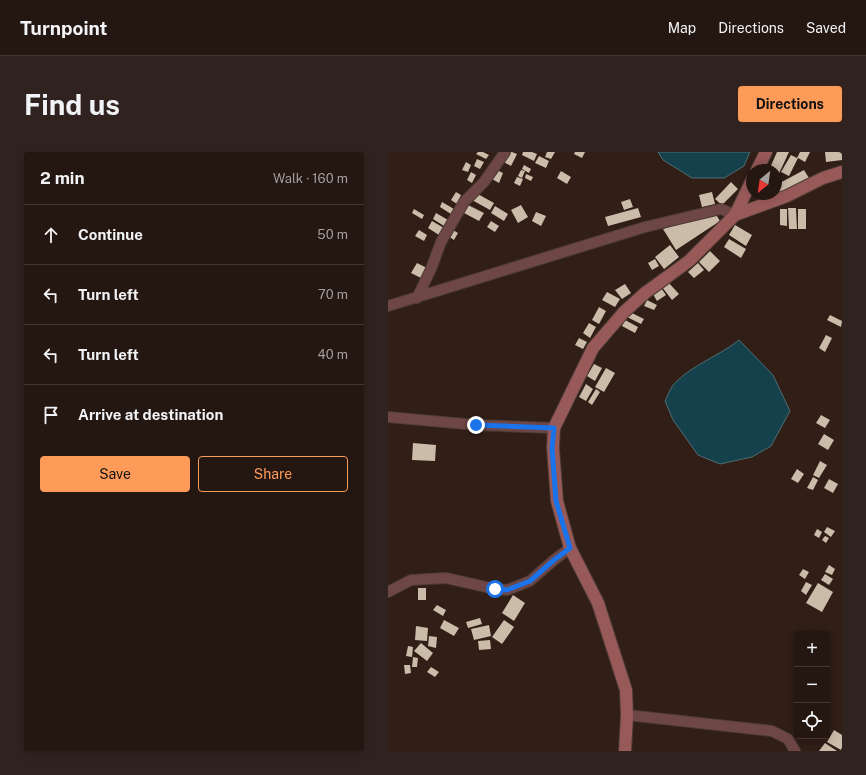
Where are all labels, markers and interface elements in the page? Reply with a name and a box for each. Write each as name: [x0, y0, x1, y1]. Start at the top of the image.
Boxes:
text: Turnpoint: [20, 17, 107, 39]
text: Map: [668, 20, 696, 36]
text: Directions: [718, 20, 784, 36]
text: Saved: [806, 20, 846, 36]
button: Directions: [738, 86, 842, 122]
text: Find us: [24, 88, 120, 121]
north arrow: [746, 164, 782, 200]
text: 2 min: [40, 168, 85, 188]
text: Walk · 160 m: [273, 171, 348, 186]
icon: ahead: [40, 224, 62, 246]
text: Continue: [78, 226, 143, 243]
text: 50 m: [317, 227, 348, 242]
icon: left: [40, 284, 62, 306]
text: Turn left: [78, 286, 139, 303]
text: 70 m: [318, 287, 348, 302]
icon: left: [40, 344, 62, 366]
text: Turn left: [78, 346, 139, 363]
text: 40 m: [317, 347, 348, 362]
icon: arrive: [40, 404, 62, 426]
text: Arrive at destination: [78, 406, 223, 423]
route end: [467, 416, 485, 434]
button: Save: [40, 456, 190, 492]
button: Share: [198, 456, 348, 492]
route start: [486, 580, 504, 598]
map controls: [794, 631, 830, 739]
button: +: [794, 631, 830, 667]
button: −: [794, 667, 830, 703]
button: locate: [794, 703, 830, 739]

